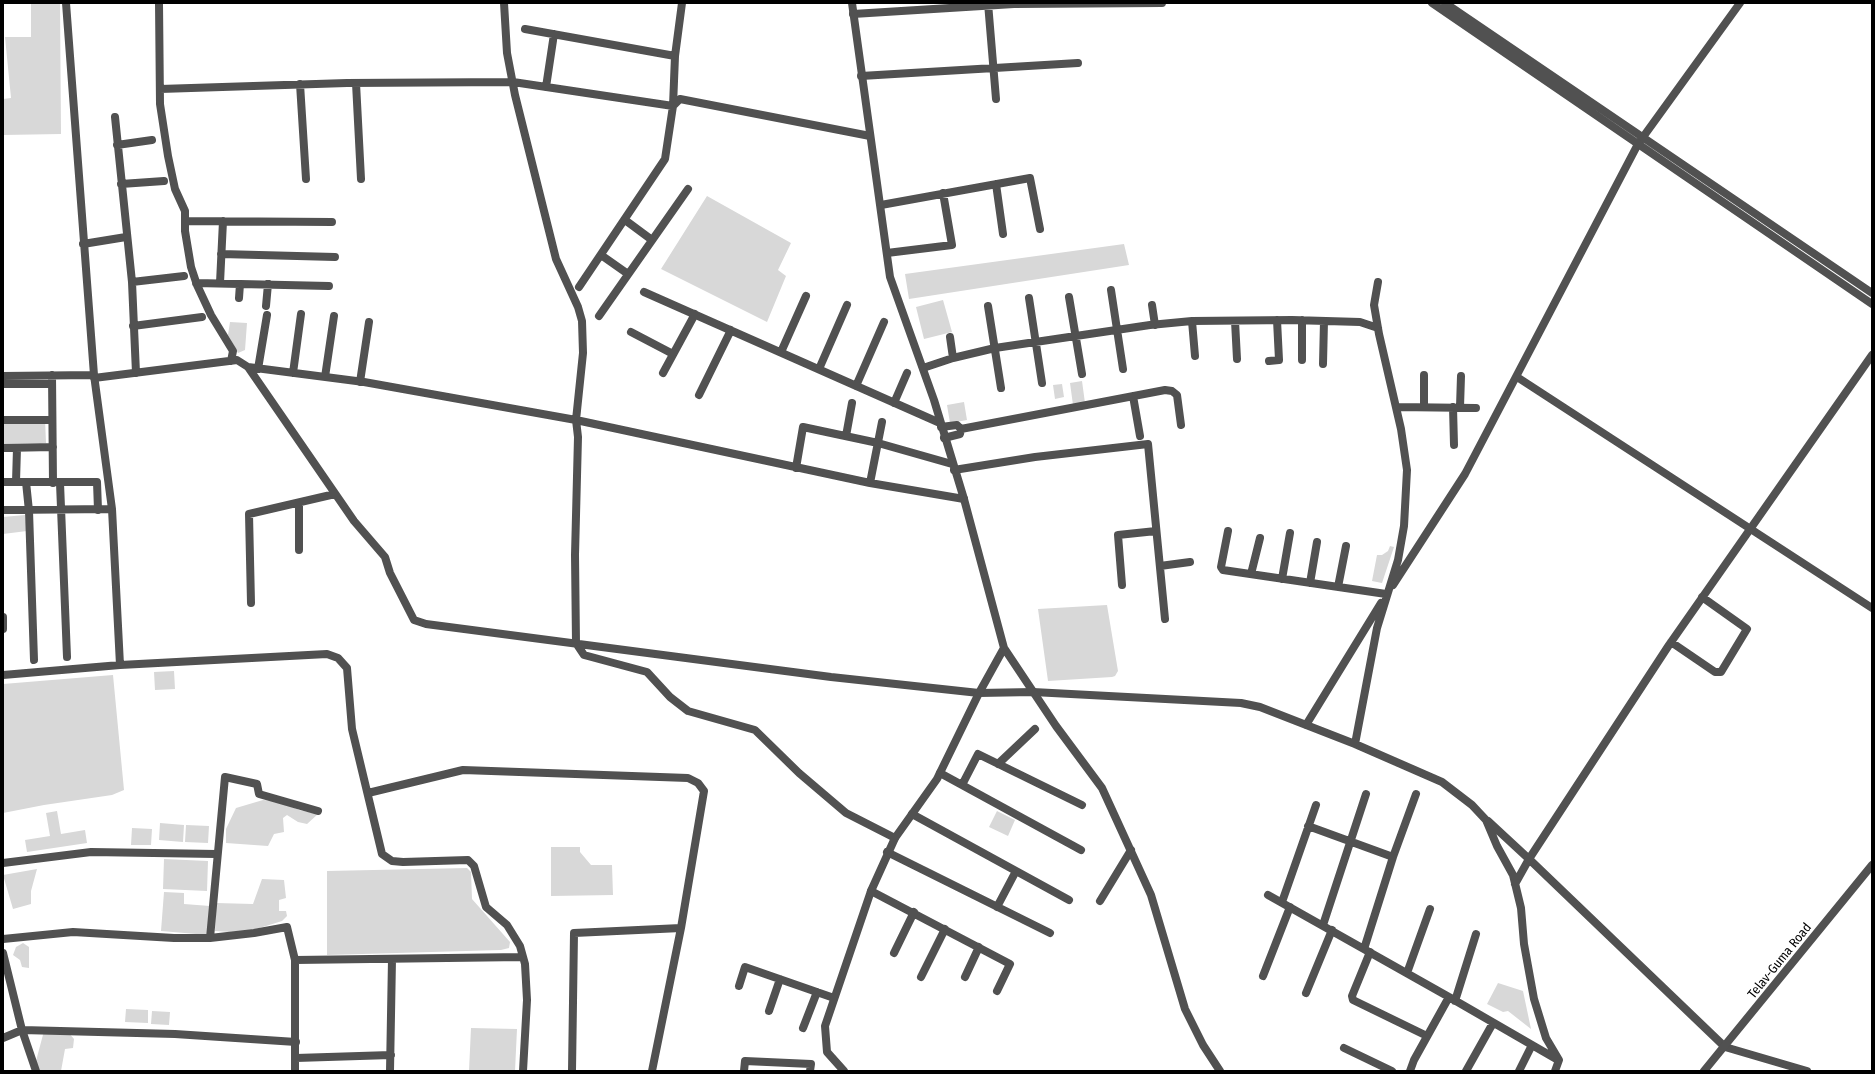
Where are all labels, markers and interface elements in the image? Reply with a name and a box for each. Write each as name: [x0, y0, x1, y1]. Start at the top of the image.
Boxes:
street label: Telav-Guma Road: [1745, 920, 1815, 1002]

